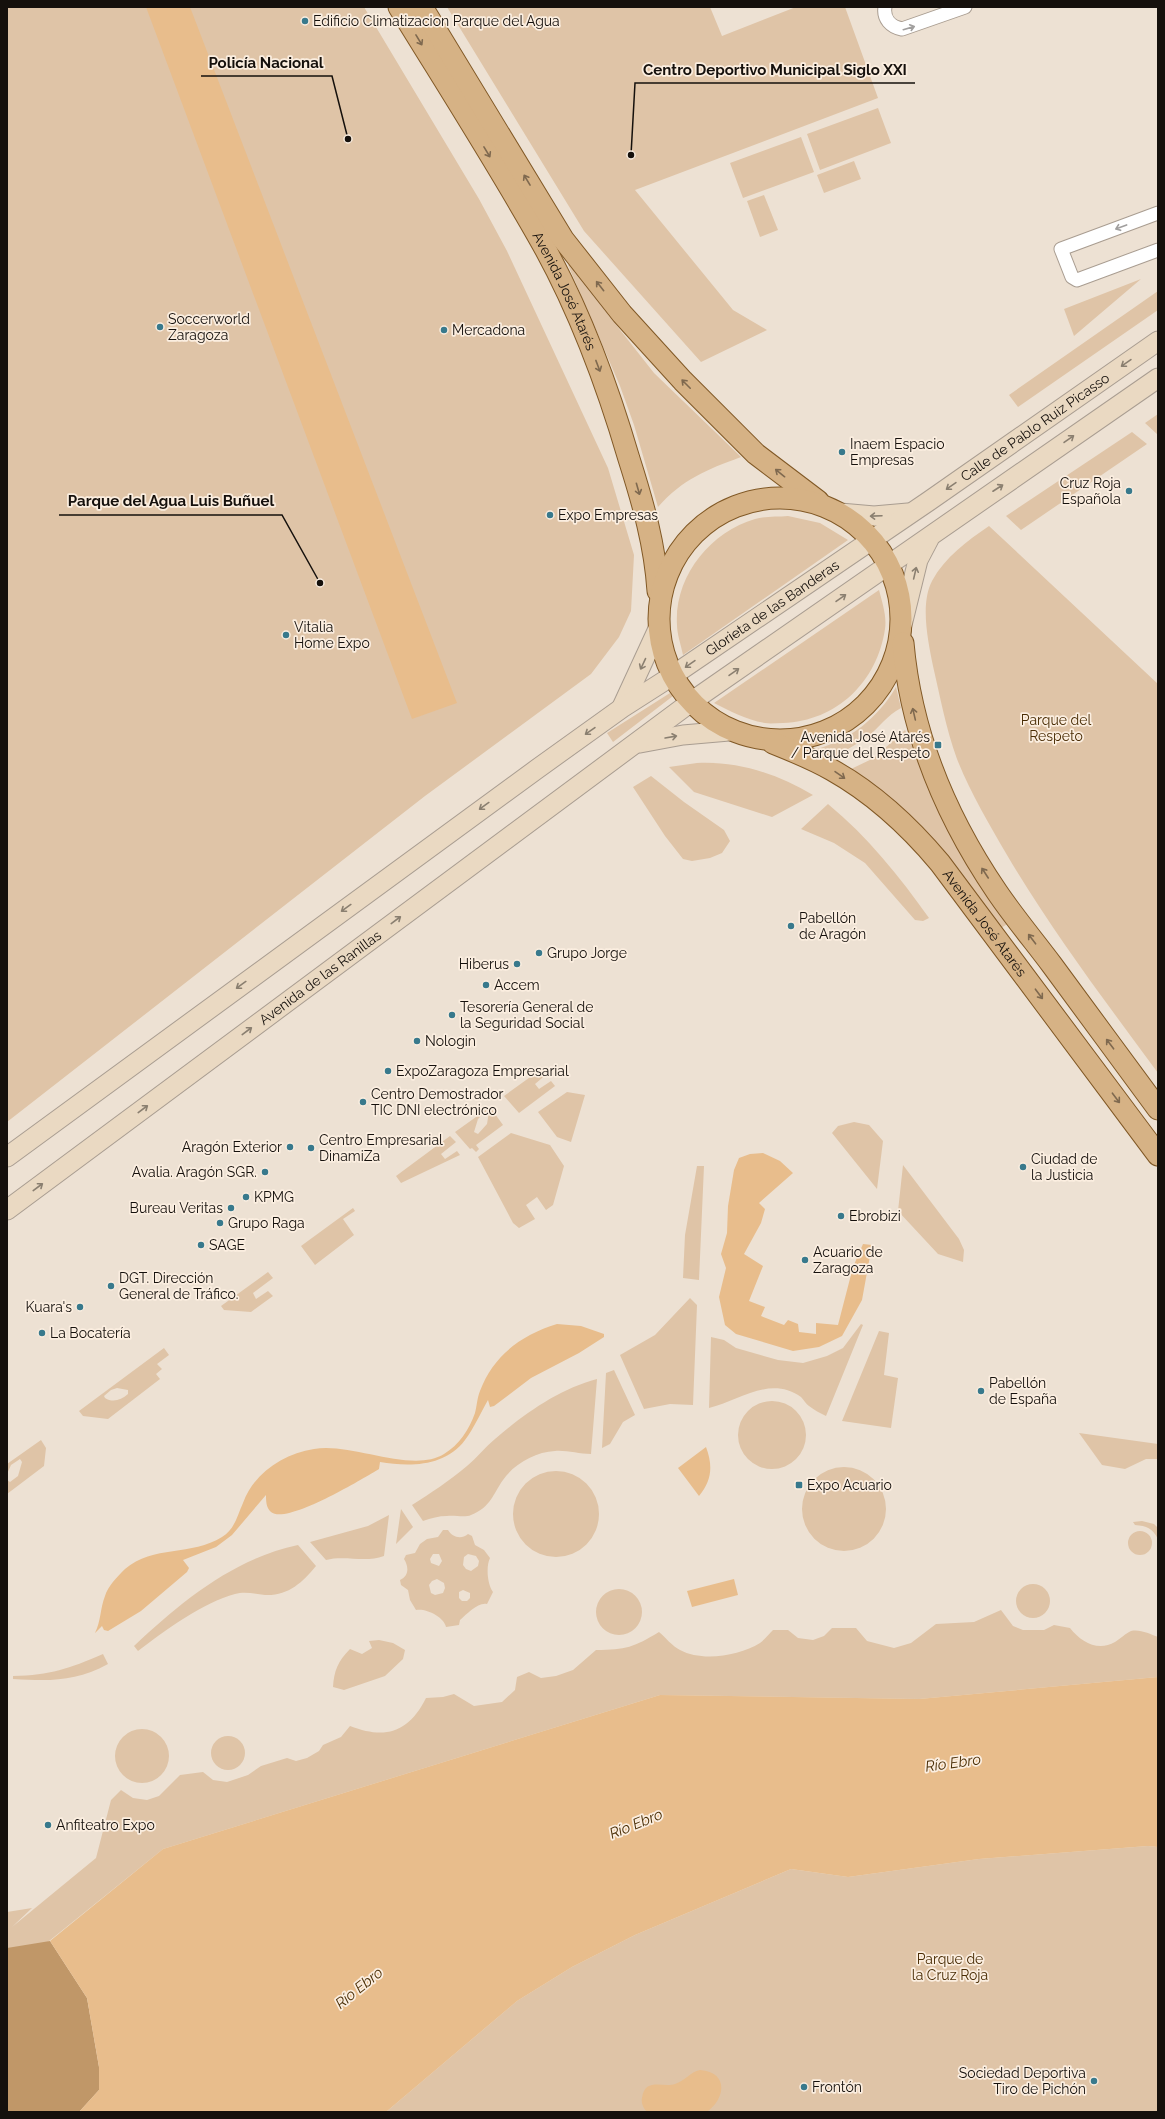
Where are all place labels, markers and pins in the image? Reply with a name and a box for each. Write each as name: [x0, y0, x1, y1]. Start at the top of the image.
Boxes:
place label: Edificio Climatizacion Parque del Agua: [313, 13, 560, 29]
marker: Edificio Climatizacion Parque del Agua: [300, 16, 310, 26]
callout: Policía Nacional: [201, 49, 332, 76]
callout: Centro Deportivo Municipal Siglo XXI: [635, 56, 915, 83]
place label: Soccerworld Zaragoza: [168, 311, 250, 343]
marker: Soccerworld Zaragoza: [155, 322, 165, 332]
place label: Mercadona: [452, 322, 525, 338]
marker: Mercadona: [439, 325, 449, 335]
place label: Inaem Espacio Empresas: [850, 436, 945, 468]
marker: Inaem Espacio Empresas: [837, 447, 847, 457]
place label: Cruz Roja Española: [1060, 475, 1121, 507]
marker: Cruz Roja Española: [1124, 486, 1134, 496]
callout: Parque del Agua Luis Buñuel: [59, 488, 282, 515]
place label: Expo Empresas: [558, 507, 658, 523]
marker: Expo Empresas: [545, 510, 555, 520]
place label: Vitalia Home Expo: [294, 619, 370, 651]
marker: Vitalia Home Expo: [281, 630, 291, 640]
place label: Avenida José Atarés / Parque del Respeto: [791, 729, 930, 761]
marker: Avenida José Atarés / Parque del Respeto: [933, 740, 943, 750]
place label: Pabellón de Aragón: [799, 910, 866, 942]
marker: Pabellón de Aragón: [786, 921, 796, 931]
place label: Grupo Jorge: [547, 945, 627, 961]
marker: Grupo Jorge: [534, 948, 544, 958]
place label: Hiberus: [459, 956, 509, 972]
marker: Hiberus: [512, 959, 522, 969]
place label: Accem: [494, 977, 540, 993]
marker: Accem: [481, 980, 491, 990]
place label: Tesorería General de la Seguridad Social: [460, 999, 593, 1031]
marker: Tesorería General de la Seguridad Social: [447, 1010, 457, 1020]
place label: Nologin: [425, 1033, 476, 1049]
marker: Nologin: [412, 1036, 422, 1046]
place label: ExpoZaragoza Empresarial: [396, 1063, 569, 1079]
marker: ExpoZaragoza Empresarial: [383, 1066, 393, 1076]
place label: Centro Demostrador TIC DNI electrónico: [371, 1086, 504, 1118]
marker: Centro Demostrador TIC DNI electrónico: [358, 1097, 368, 1107]
place label: Centro Empresarial DinamiZa: [319, 1132, 443, 1164]
place label: Aragón Exterior: [182, 1139, 282, 1155]
marker: Aragón Exterior: [285, 1142, 295, 1152]
marker: Centro Empresarial DinamiZa: [306, 1143, 316, 1153]
place label: Ciudad de la Justicia: [1031, 1151, 1098, 1183]
marker: Ciudad de la Justicia: [1018, 1162, 1028, 1172]
place label: Avalia. Aragón SGR.: [132, 1164, 257, 1180]
marker: Avalia. Aragón SGR.: [260, 1167, 270, 1177]
place label: KPMG: [254, 1189, 294, 1205]
marker: KPMG: [241, 1192, 251, 1202]
place label: Bureau Veritas: [130, 1200, 223, 1216]
marker: Bureau Veritas: [226, 1203, 236, 1213]
place label: Ebrobizi: [849, 1208, 901, 1224]
marker: Ebrobizi: [836, 1211, 846, 1221]
place label: Grupo Raga: [228, 1215, 305, 1231]
marker: Grupo Raga: [215, 1218, 225, 1228]
place label: SAGE: [209, 1237, 245, 1253]
marker: SAGE: [196, 1240, 206, 1250]
place label: Acuario de Zaragoza: [813, 1244, 883, 1276]
marker: Acuario de Zaragoza: [800, 1255, 810, 1265]
place label: DGT. Dirección General de Tráfico.: [119, 1270, 238, 1302]
marker: DGT. Dirección General de Tráfico.: [106, 1281, 116, 1291]
place label: Kuara's: [26, 1299, 72, 1315]
marker: Kuara's: [75, 1302, 85, 1312]
place label: La Bocatería: [50, 1325, 131, 1341]
marker: La Bocatería: [37, 1328, 47, 1338]
place label: Pabellón de España: [989, 1375, 1057, 1407]
marker: Pabellón de España: [976, 1386, 986, 1396]
place label: Expo Acuario: [807, 1477, 892, 1493]
marker: Expo Acuario: [794, 1480, 804, 1490]
place label: Anfiteatro Expo: [56, 1817, 155, 1833]
marker: Anfiteatro Expo: [43, 1820, 53, 1830]
place label: Sociedad Deportiva Tiro de Pichón: [959, 2065, 1086, 2097]
marker: Sociedad Deportiva Tiro de Pichón: [1089, 2076, 1099, 2086]
place label: Frontón: [812, 2079, 862, 2095]
marker: Frontón: [799, 2082, 809, 2092]

